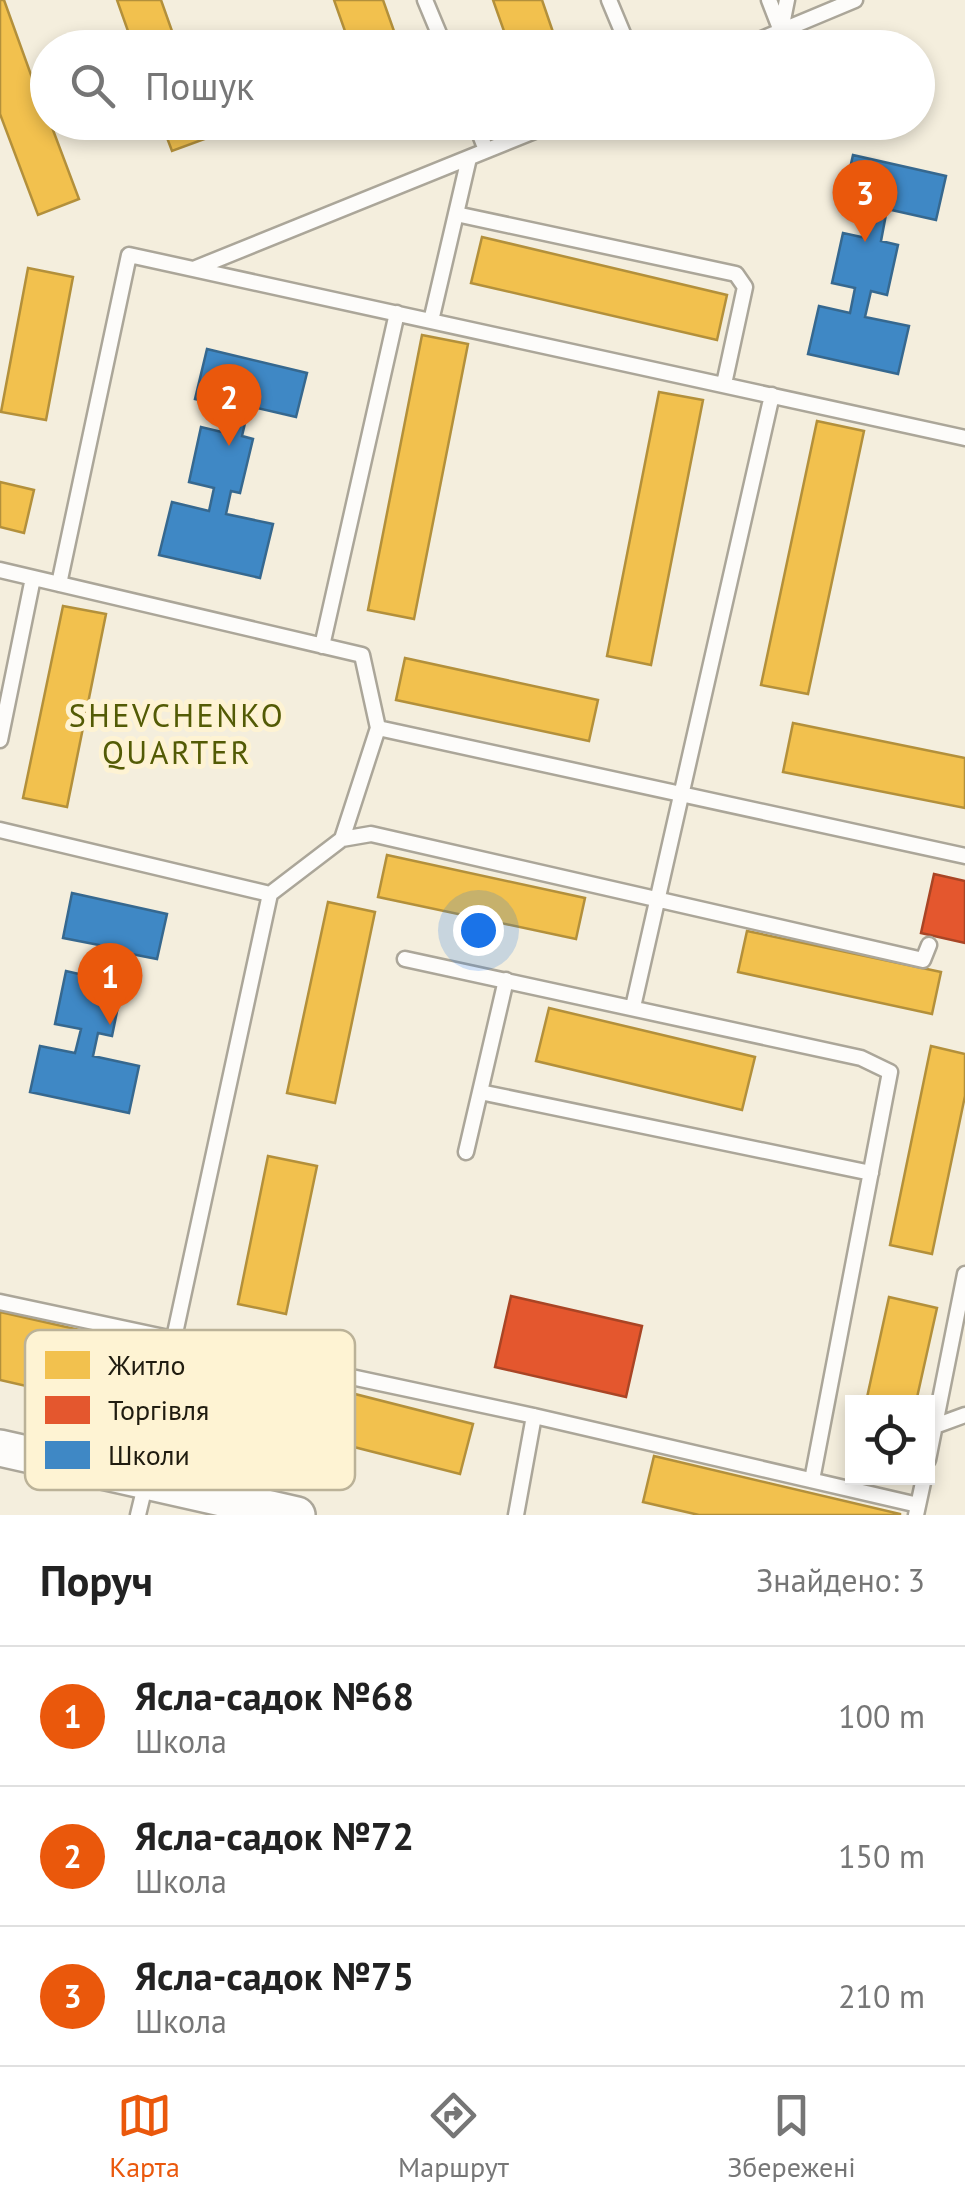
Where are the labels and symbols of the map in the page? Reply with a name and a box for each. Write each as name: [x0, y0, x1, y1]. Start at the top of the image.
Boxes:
pin: 3: [832, 160, 898, 242]
pin: 2: [196, 364, 262, 446]
district label: SHEVCHENKO QUARTER: [69, 694, 285, 773]
your location: [453, 905, 504, 956]
pin: 1: [78, 942, 142, 1025]
legend: [25, 1330, 355, 1490]
text: Житло: [107, 1346, 186, 1383]
text: Торгівля: [108, 1391, 209, 1428]
text: Школи: [108, 1436, 190, 1473]

